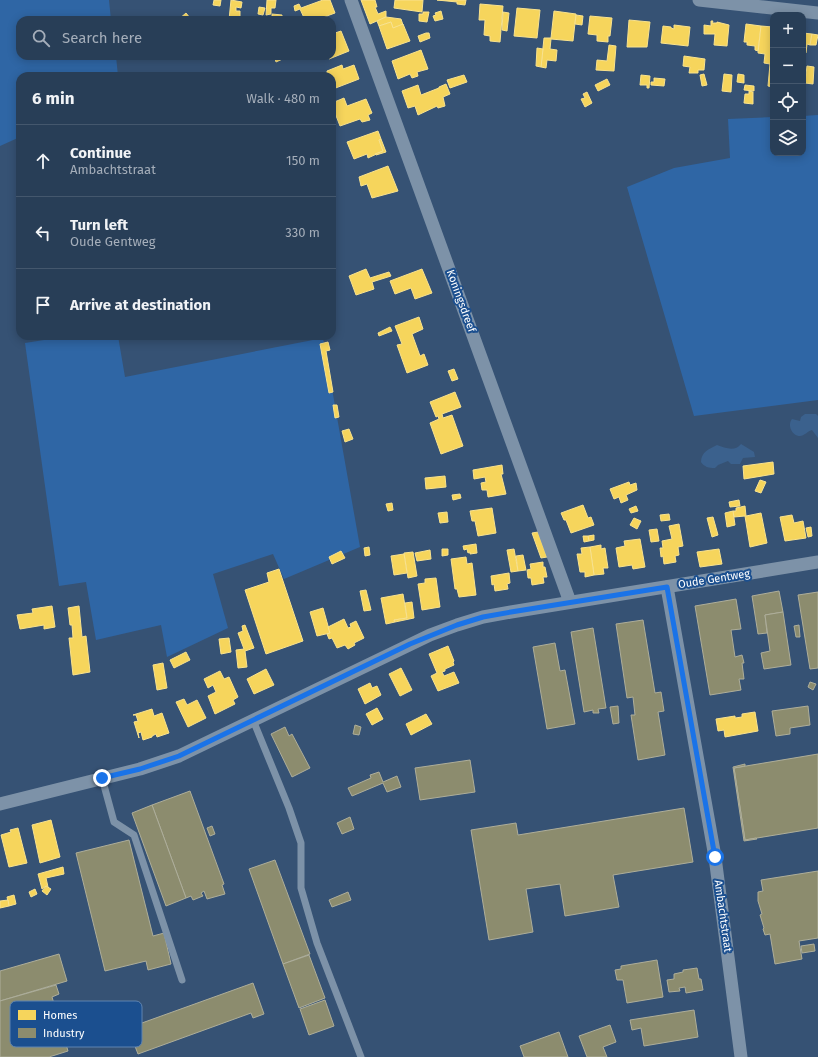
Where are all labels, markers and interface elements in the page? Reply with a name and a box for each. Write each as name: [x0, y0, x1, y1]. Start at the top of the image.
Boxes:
map controls: [770, 12, 806, 156]
button: +: [770, 12, 806, 48]
search box: [16, 16, 336, 60]
icon: search: [30, 27, 52, 49]
text: Search here: [62, 29, 142, 47]
button: −: [770, 48, 806, 84]
button: locate: [770, 84, 806, 120]
text: 6 min: [32, 88, 75, 109]
text: Walk · 480 m: [246, 91, 320, 106]
button: layers: [770, 120, 806, 156]
text: Continue: [70, 144, 131, 162]
icon: ahead: [32, 150, 54, 172]
text: 150 m: [286, 153, 320, 168]
text: Ambachtstraat: [70, 162, 156, 177]
text: Turn left: [70, 216, 128, 234]
icon: left: [32, 222, 54, 244]
text: 330 m: [285, 225, 320, 240]
text: Oude Gentweg: [70, 234, 156, 249]
street label: Koningsdreef: [444, 268, 479, 335]
icon: arrive: [32, 294, 54, 316]
text: Arrive at destination: [70, 296, 211, 314]
street label: Oude Gentweg: [677, 567, 751, 591]
route end: [93, 769, 111, 787]
route start: [706, 848, 724, 866]
street label: Ambachtstraat: [712, 879, 734, 953]
legend: [10, 1001, 142, 1047]
text: Homes: [43, 1009, 77, 1022]
text: Industry: [43, 1027, 85, 1040]

